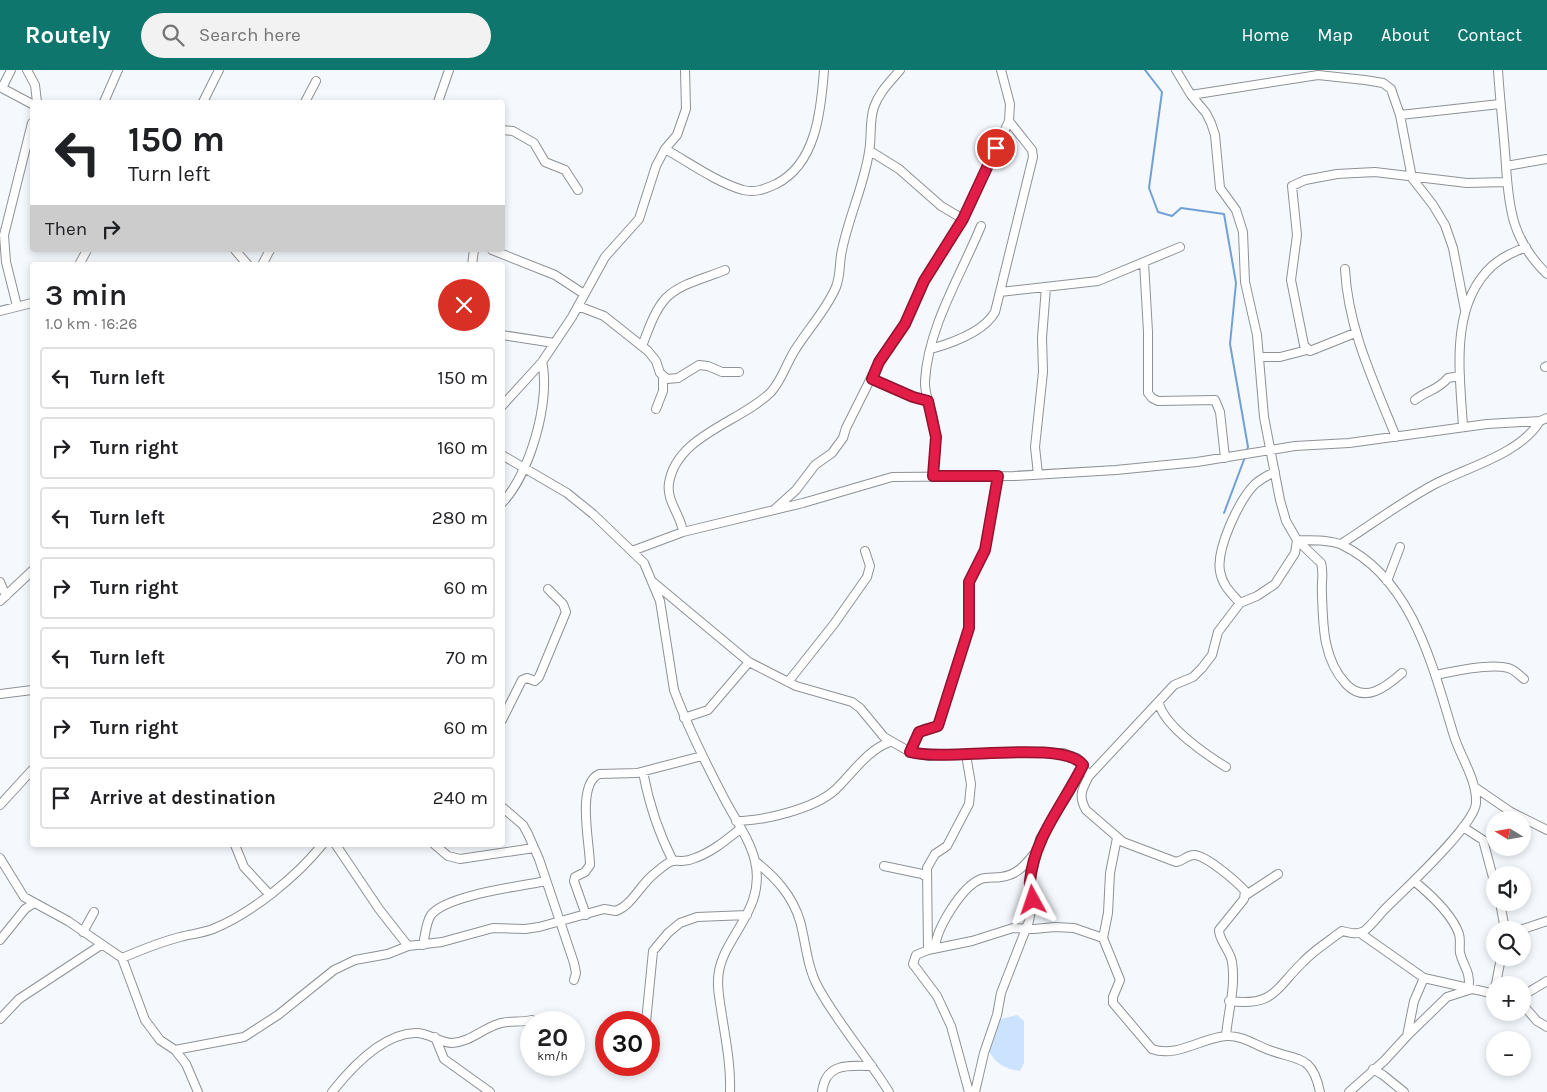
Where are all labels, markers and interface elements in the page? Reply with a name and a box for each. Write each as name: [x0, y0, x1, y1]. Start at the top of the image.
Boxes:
search box: [141, 13, 491, 58]
text: Routely: [25, 21, 111, 49]
icon: search: [159, 21, 187, 49]
text: Search here: [199, 24, 301, 46]
text: Home: [1241, 24, 1289, 46]
text: Map: [1317, 24, 1353, 46]
text: About: [1381, 24, 1430, 46]
text: Contact: [1458, 24, 1522, 46]
text: 150 m: [128, 119, 225, 160]
icon: left: [45, 120, 110, 185]
pin: [975, 127, 1017, 169]
icon: arrive: [982, 134, 1010, 162]
text: Turn left: [128, 161, 211, 187]
icon: right: [97, 215, 125, 243]
text: Then: [45, 218, 87, 240]
text: 3 min: [45, 277, 127, 313]
button: close: [438, 279, 490, 331]
text: 1.0 km · 16:26: [45, 314, 137, 333]
icon: left: [47, 364, 75, 392]
text: Turn left: [90, 367, 165, 389]
text: 150 m: [437, 367, 488, 389]
icon: right: [47, 434, 75, 462]
text: Turn right: [90, 437, 179, 459]
text: 160 m: [437, 437, 488, 459]
icon: left: [47, 504, 75, 532]
text: Turn left: [90, 507, 165, 529]
text: 280 m: [432, 507, 488, 529]
icon: right: [47, 574, 75, 602]
text: Turn right: [90, 577, 179, 599]
text: 60 m: [444, 577, 488, 599]
icon: left: [47, 644, 75, 672]
text: Turn left: [90, 647, 165, 669]
text: 70 m: [446, 647, 488, 669]
icon: right: [47, 714, 75, 742]
text: Turn right: [90, 717, 179, 739]
text: 60 m: [444, 717, 488, 739]
icon: arrive: [47, 784, 75, 812]
text: Arrive at destination: [90, 787, 276, 809]
text: 240 m: [433, 787, 488, 809]
north arrow: [1486, 811, 1531, 856]
map controls: [1486, 811, 1531, 1076]
button: sound: [1486, 866, 1531, 911]
position arrow: [1006, 873, 1058, 925]
button: search: [1486, 921, 1531, 966]
button: +: [1486, 976, 1531, 1021]
speed limit sign: 30: [595, 1011, 660, 1076]
text: 20: [537, 1023, 568, 1052]
button: −: [1486, 1031, 1531, 1076]
text: km/h: [537, 1049, 568, 1063]

